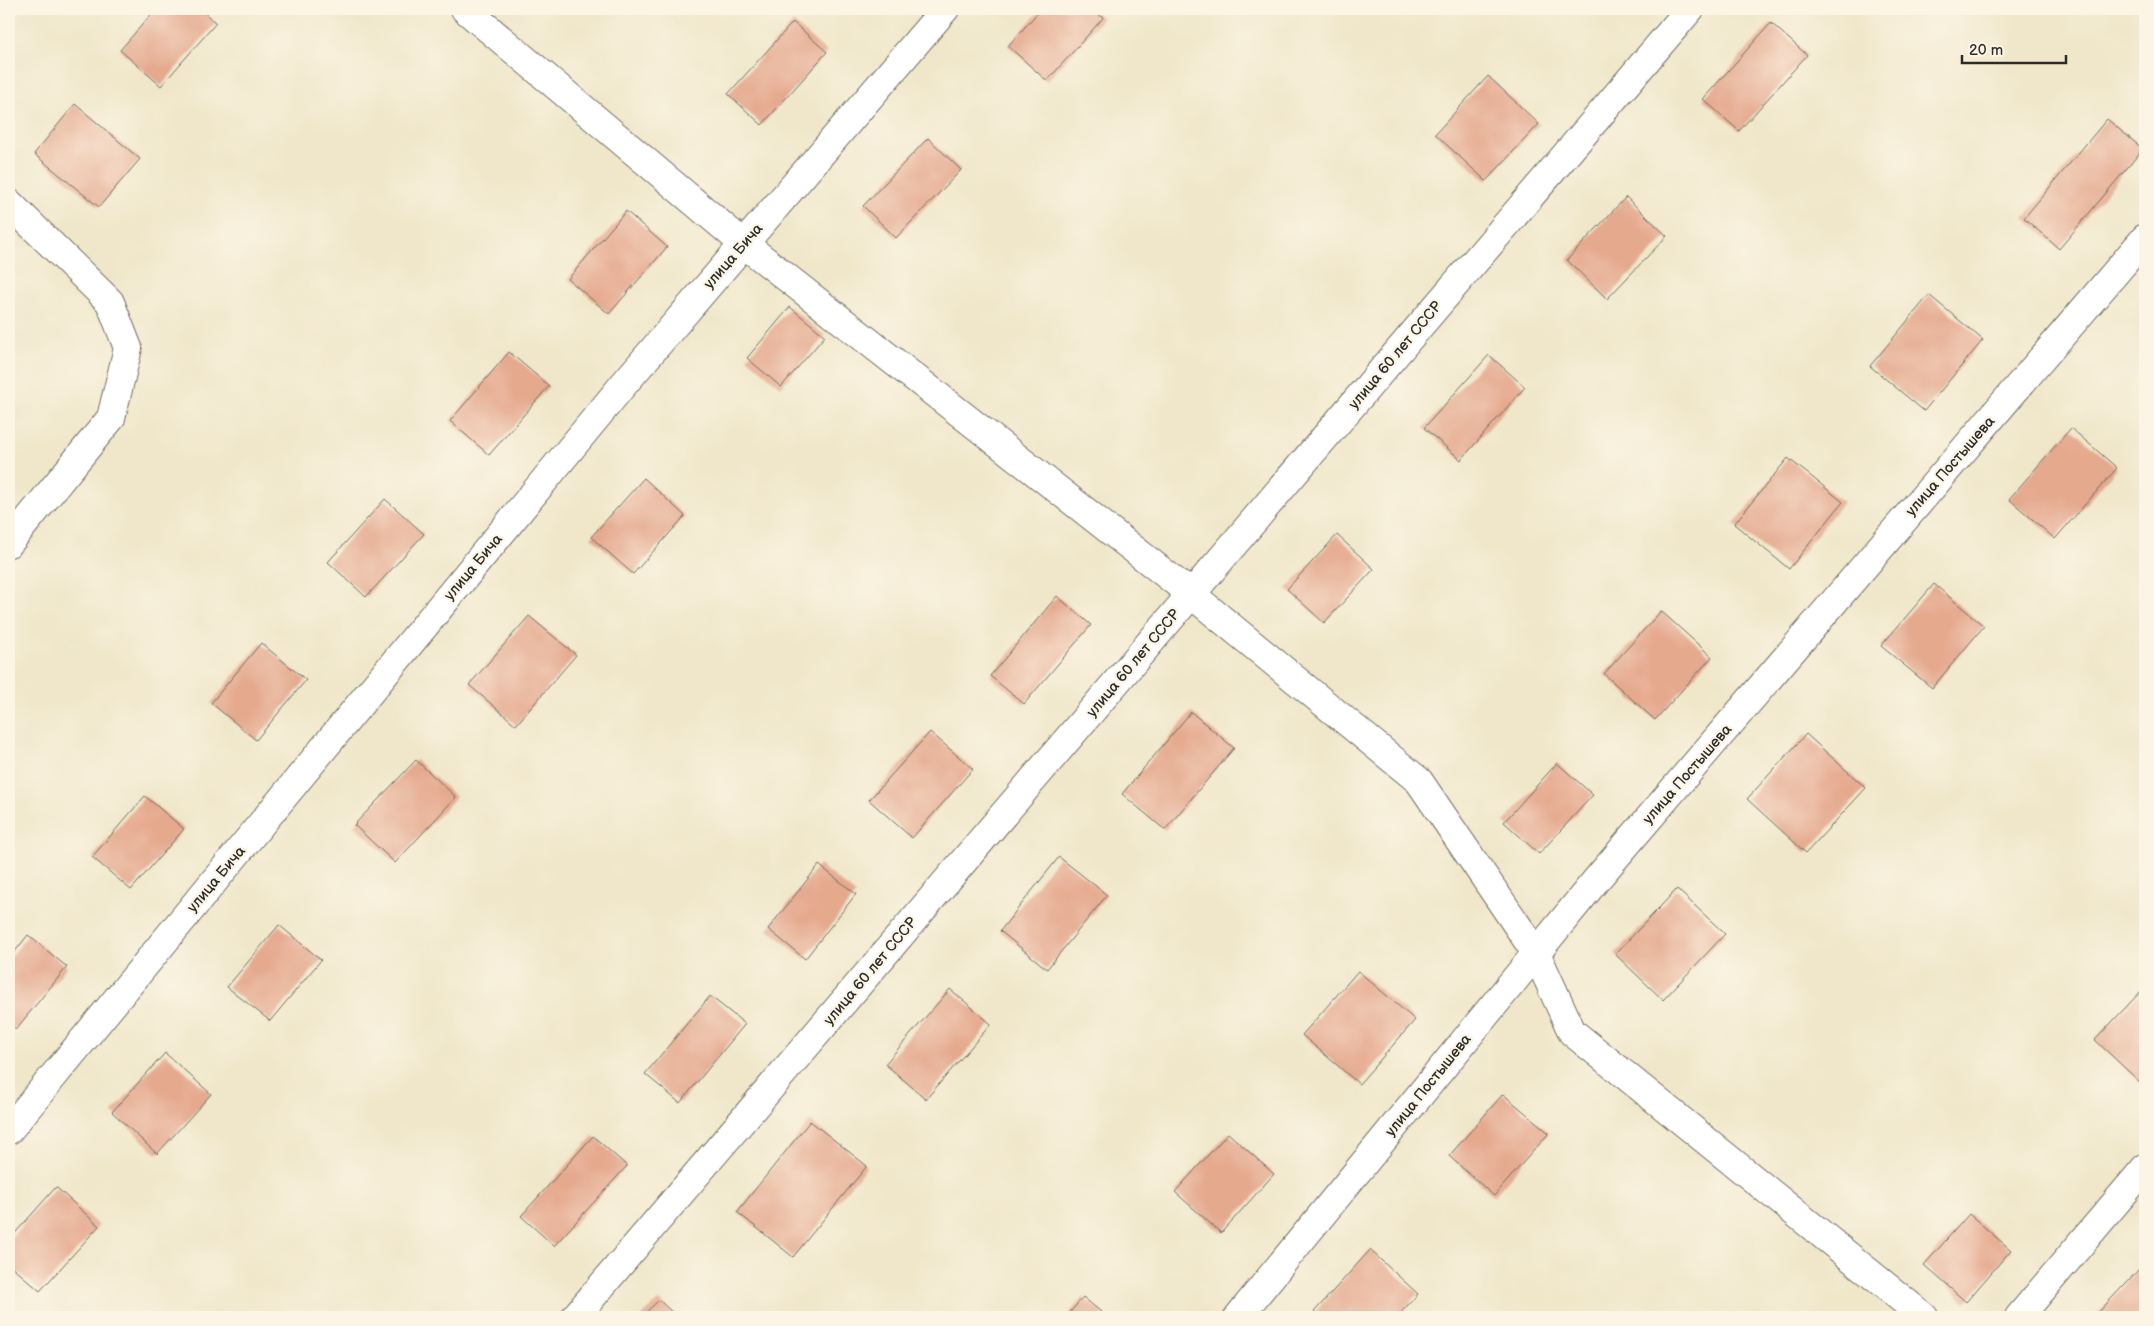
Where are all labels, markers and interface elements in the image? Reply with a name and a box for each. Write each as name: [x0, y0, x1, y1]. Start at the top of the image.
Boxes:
scale bar: [1962, 32, 2065, 64]
text: 20 m: [1969, 41, 2003, 60]
street label: улица Бича: [700, 219, 767, 293]
street label: улица 60 лет СССР: [1345, 297, 1447, 413]
street label: улица Постышева: [1902, 412, 1999, 520]
street label: улица Бича: [440, 530, 507, 604]
street label: улица 60 лет СССР: [1083, 605, 1185, 721]
street label: улица Постышева: [1639, 720, 1736, 828]
street label: улица Бича: [183, 842, 250, 916]
street label: улица 60 лет СССР: [820, 913, 922, 1029]
street label: улица Постышева: [1381, 1030, 1476, 1140]

